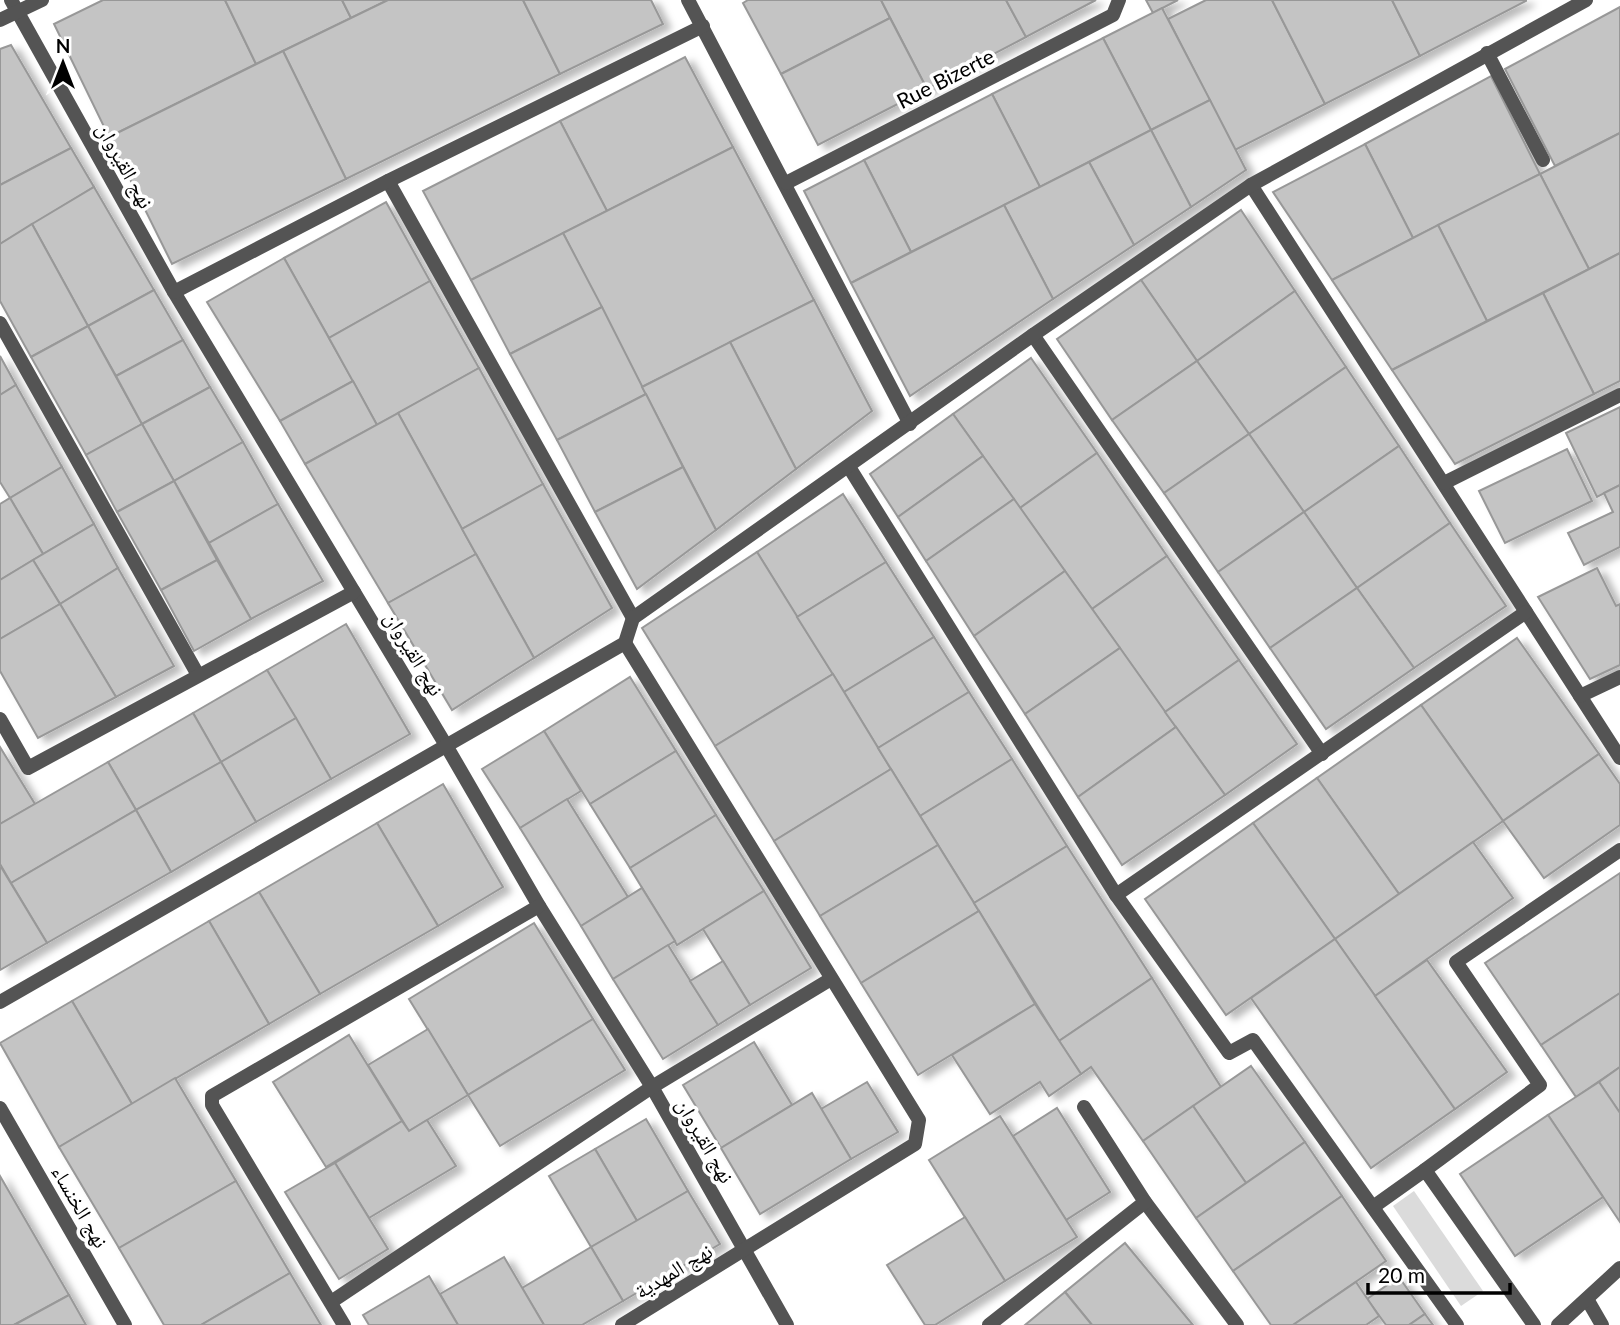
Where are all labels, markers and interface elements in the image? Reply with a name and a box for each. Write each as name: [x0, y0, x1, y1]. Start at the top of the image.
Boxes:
north arrow: [28, 28, 98, 98]
text: N: [56, 34, 70, 57]
street label: Rue Bizerte: [892, 43, 998, 113]
street label: نهج القيروان: [91, 118, 160, 213]
street label: نهج القيروان: [378, 606, 450, 701]
street label: نهج القيروان: [670, 1093, 740, 1188]
street label: نهج الخنساء: [46, 1160, 115, 1253]
street label: نهج المهدية: [630, 1237, 717, 1305]
scale bar: [1368, 1252, 1510, 1296]
text: 20 m: [1378, 1262, 1425, 1287]

